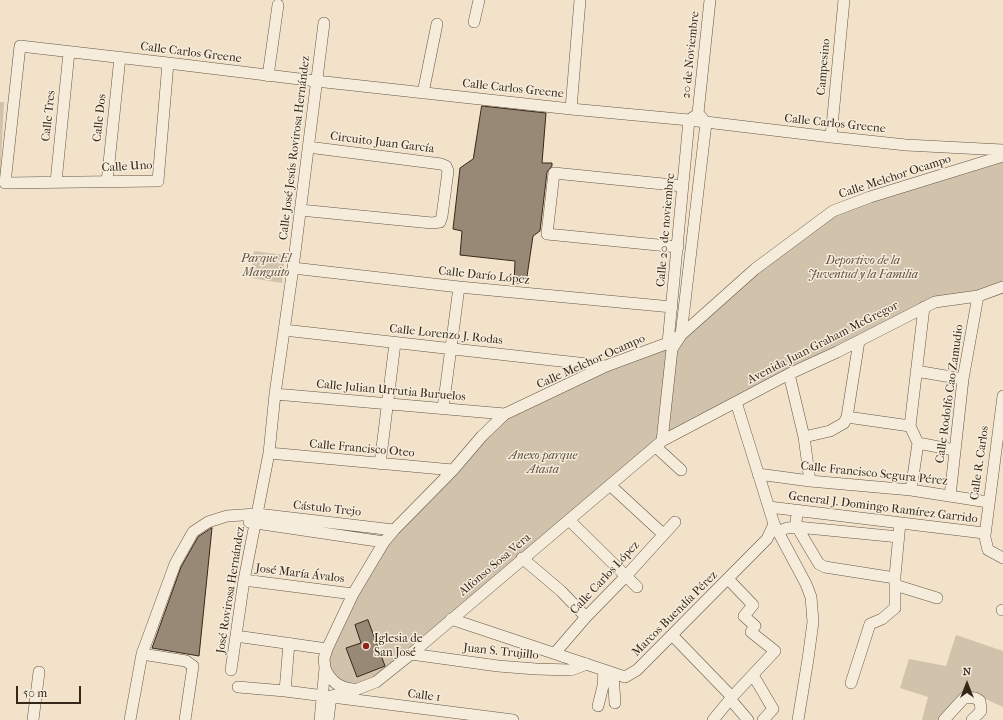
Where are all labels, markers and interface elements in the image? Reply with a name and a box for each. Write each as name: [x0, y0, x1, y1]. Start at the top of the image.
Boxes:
street label: 20 de Noviembre: [679, 11, 703, 99]
street label: Campesino: [814, 38, 834, 96]
street label: Calle Carlos Greene: [140, 40, 242, 66]
street label: Calle José Jesús Rovirosa Hernández: [277, 55, 313, 241]
street label: Calle Carlos Greene: [462, 77, 564, 101]
street label: Calle Tres: [39, 90, 59, 142]
street label: Calle Dos: [90, 93, 110, 143]
street label: Calle Carlos Greene: [784, 112, 886, 136]
street label: Circuito Juan García: [329, 129, 435, 157]
street label: Calle Melchor Ocampo: [837, 152, 953, 202]
street label: Calle Uno: [101, 158, 153, 176]
street label: Calle 20 de noviembre: [654, 172, 678, 288]
park label: Parque El Manguito: [241, 252, 291, 280]
park label: Deportivo de la Juventud y la Familia: [808, 254, 918, 282]
street label: Calle Darío López: [438, 264, 530, 288]
street label: Avenida Juan Graham McGregor: [745, 299, 901, 387]
street label: Calle Lorenzo J. Rodas: [388, 322, 504, 348]
street label: Calle Rodolfo Cao Zamudio: [933, 324, 967, 464]
street label: Calle Melchor Ocampo: [535, 332, 647, 392]
street label: Calle Julian Urrutia Buruelos: [316, 377, 466, 405]
street label: Calle R. Carlos: [968, 425, 992, 501]
street label: Calle Francisco Oteo: [309, 437, 415, 461]
park label: Anexo parque Atasta: [509, 449, 577, 477]
street label: Calle Francisco Segura Pérez: [800, 459, 948, 489]
street label: General J. Domingo Ramírez Garrido: [787, 489, 979, 527]
street label: Cástulo Trejo: [292, 498, 362, 520]
street label: José Rovirosa Hernández: [214, 525, 248, 655]
street label: Alfonso Sosa Vera: [456, 531, 534, 599]
street label: Calle Carlos López: [567, 538, 643, 618]
street label: José María Ávalos: [255, 561, 345, 587]
street label: Marcos Buendía Pérez: [629, 568, 721, 660]
place label: Iglesia de San José: [374, 632, 423, 660]
marker: Iglesia de San José: [361, 641, 371, 651]
street label: Juan S. Trujillo: [463, 641, 539, 663]
north arrow: [947, 664, 987, 704]
text: N: [963, 665, 971, 678]
scale bar: [18, 678, 83, 704]
text: 50 m: [23, 686, 47, 700]
street label: Calle 1: [407, 687, 441, 705]

